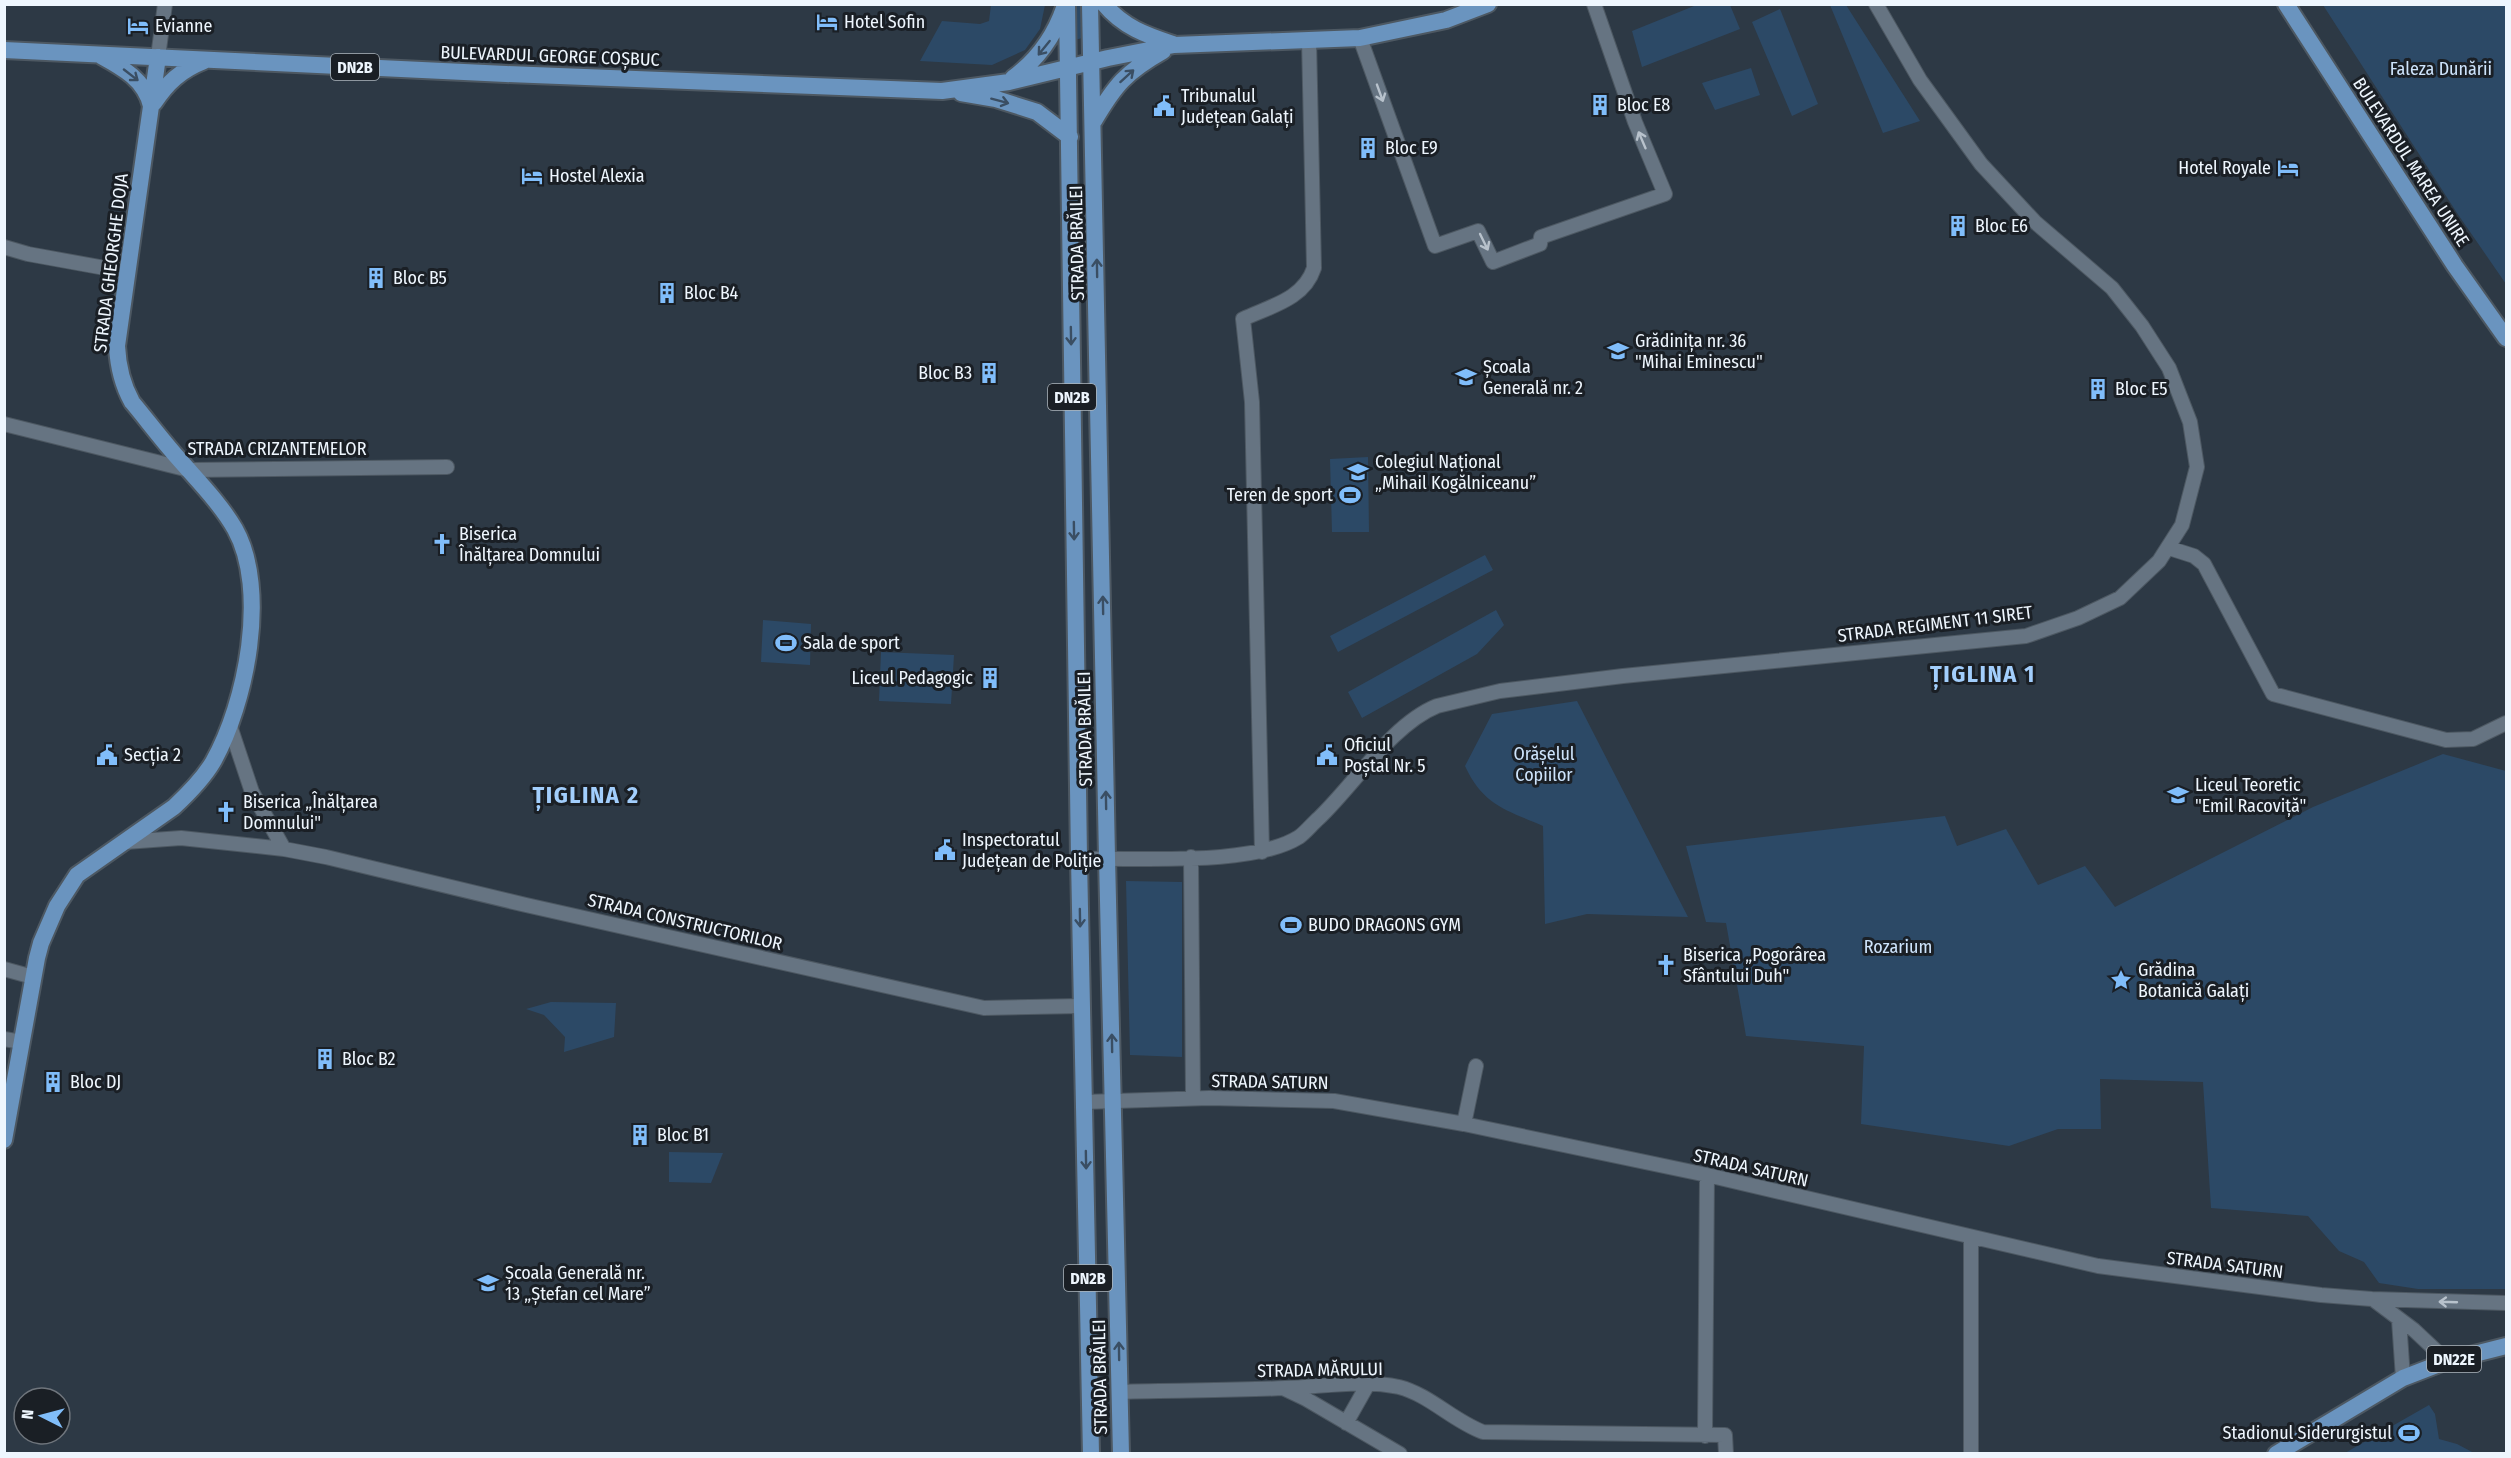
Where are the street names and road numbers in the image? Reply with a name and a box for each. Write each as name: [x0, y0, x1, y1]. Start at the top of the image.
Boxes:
street label: BULEVARDUL GEORGE COȘBUC: [440, 41, 660, 71]
road number: DN2B: [331, 54, 379, 80]
street label: BULEVARDUL MAREA UNIRE: [2348, 73, 2474, 251]
street label: STRADA GHEORGHE DOJA: [89, 172, 133, 354]
street label: STRADA BRĂILEI: [1065, 185, 1089, 301]
road number: DN2B: [1048, 384, 1096, 410]
street label: STRADA CRIZANTEMELOR: [188, 438, 367, 460]
street label: STRADA REGIMENT 11 SIRET: [1836, 601, 2034, 647]
street label: STRADA BRĂILEI: [1073, 671, 1097, 787]
street label: STRADA CONSTRUCTORILOR: [586, 889, 785, 955]
street label: STRADA SATURN: [1211, 1070, 1329, 1094]
street label: STRADA SATURN: [1691, 1144, 1811, 1192]
street label: STRADA SATURN: [2166, 1247, 2284, 1283]
road number: DN2B: [1064, 1265, 1112, 1291]
street label: STRADA BRĂILEI: [1088, 1319, 1112, 1435]
road number: DN22E: [2427, 1346, 2481, 1372]
street label: STRADA MĂRULUI: [1257, 1358, 1383, 1382]

